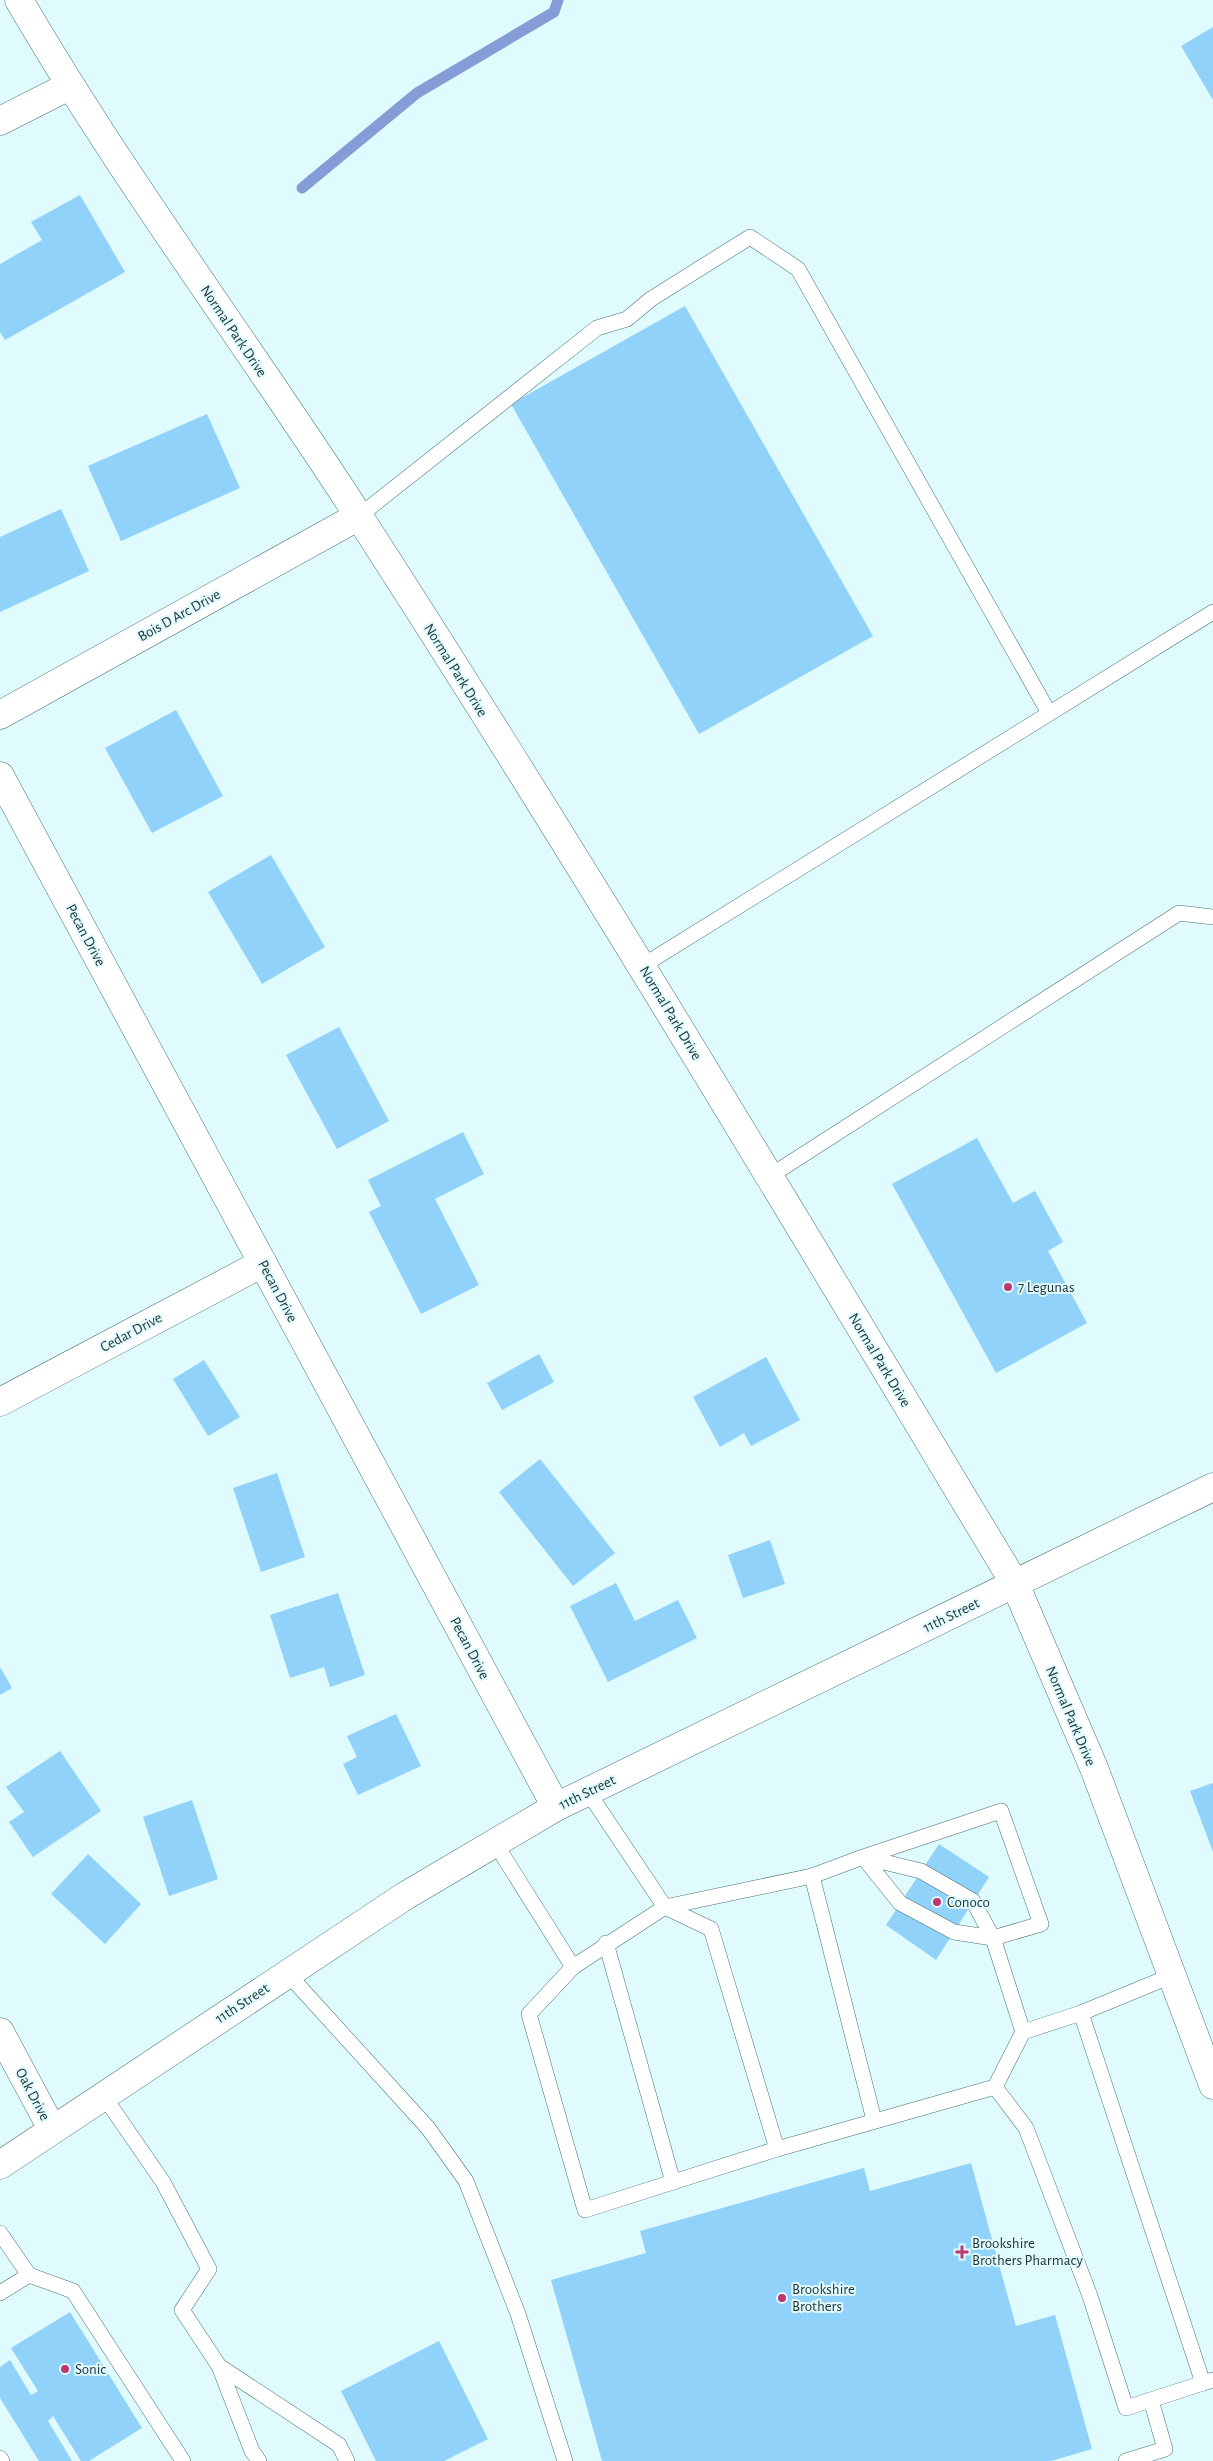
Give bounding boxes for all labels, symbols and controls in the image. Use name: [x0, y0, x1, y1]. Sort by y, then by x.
street label: Normal Park Drive: [198, 283, 270, 380]
street label: Bois D Arc Drive: [135, 587, 223, 644]
street label: Normal Park Drive: [421, 621, 490, 720]
street label: Pecan Drive: [63, 902, 108, 969]
street label: Normal Park Drive: [637, 964, 705, 1063]
street label: Pecan Drive: [255, 1258, 300, 1325]
place label: 7 Legunas: [1018, 1280, 1075, 1295]
marker: 7 Legunas: [1002, 1281, 1014, 1293]
street label: Cedar Drive: [98, 1310, 165, 1355]
street label: Normal Park Drive: [846, 1311, 914, 1410]
street label: 11th Street: [921, 1595, 982, 1635]
street label: Pecan Drive: [447, 1615, 492, 1682]
street label: Normal Park Drive: [1043, 1664, 1098, 1768]
street label: 11th Street: [557, 1772, 618, 1812]
place label: Conoco: [947, 1895, 990, 1910]
marker: Conoco: [931, 1896, 943, 1908]
street label: 11th Street: [213, 1980, 272, 2026]
street label: Oak Drive: [13, 2066, 53, 2123]
place label: Brookshire Brothers Pharmacy: [972, 2236, 1083, 2268]
marker: Brookshire Brothers Pharmacy: [956, 2246, 968, 2258]
place label: Brookshire Brothers: [792, 2282, 855, 2314]
marker: Brookshire Brothers: [776, 2292, 788, 2304]
place label: Sonic: [75, 2362, 106, 2377]
marker: Sonic: [59, 2363, 71, 2375]

